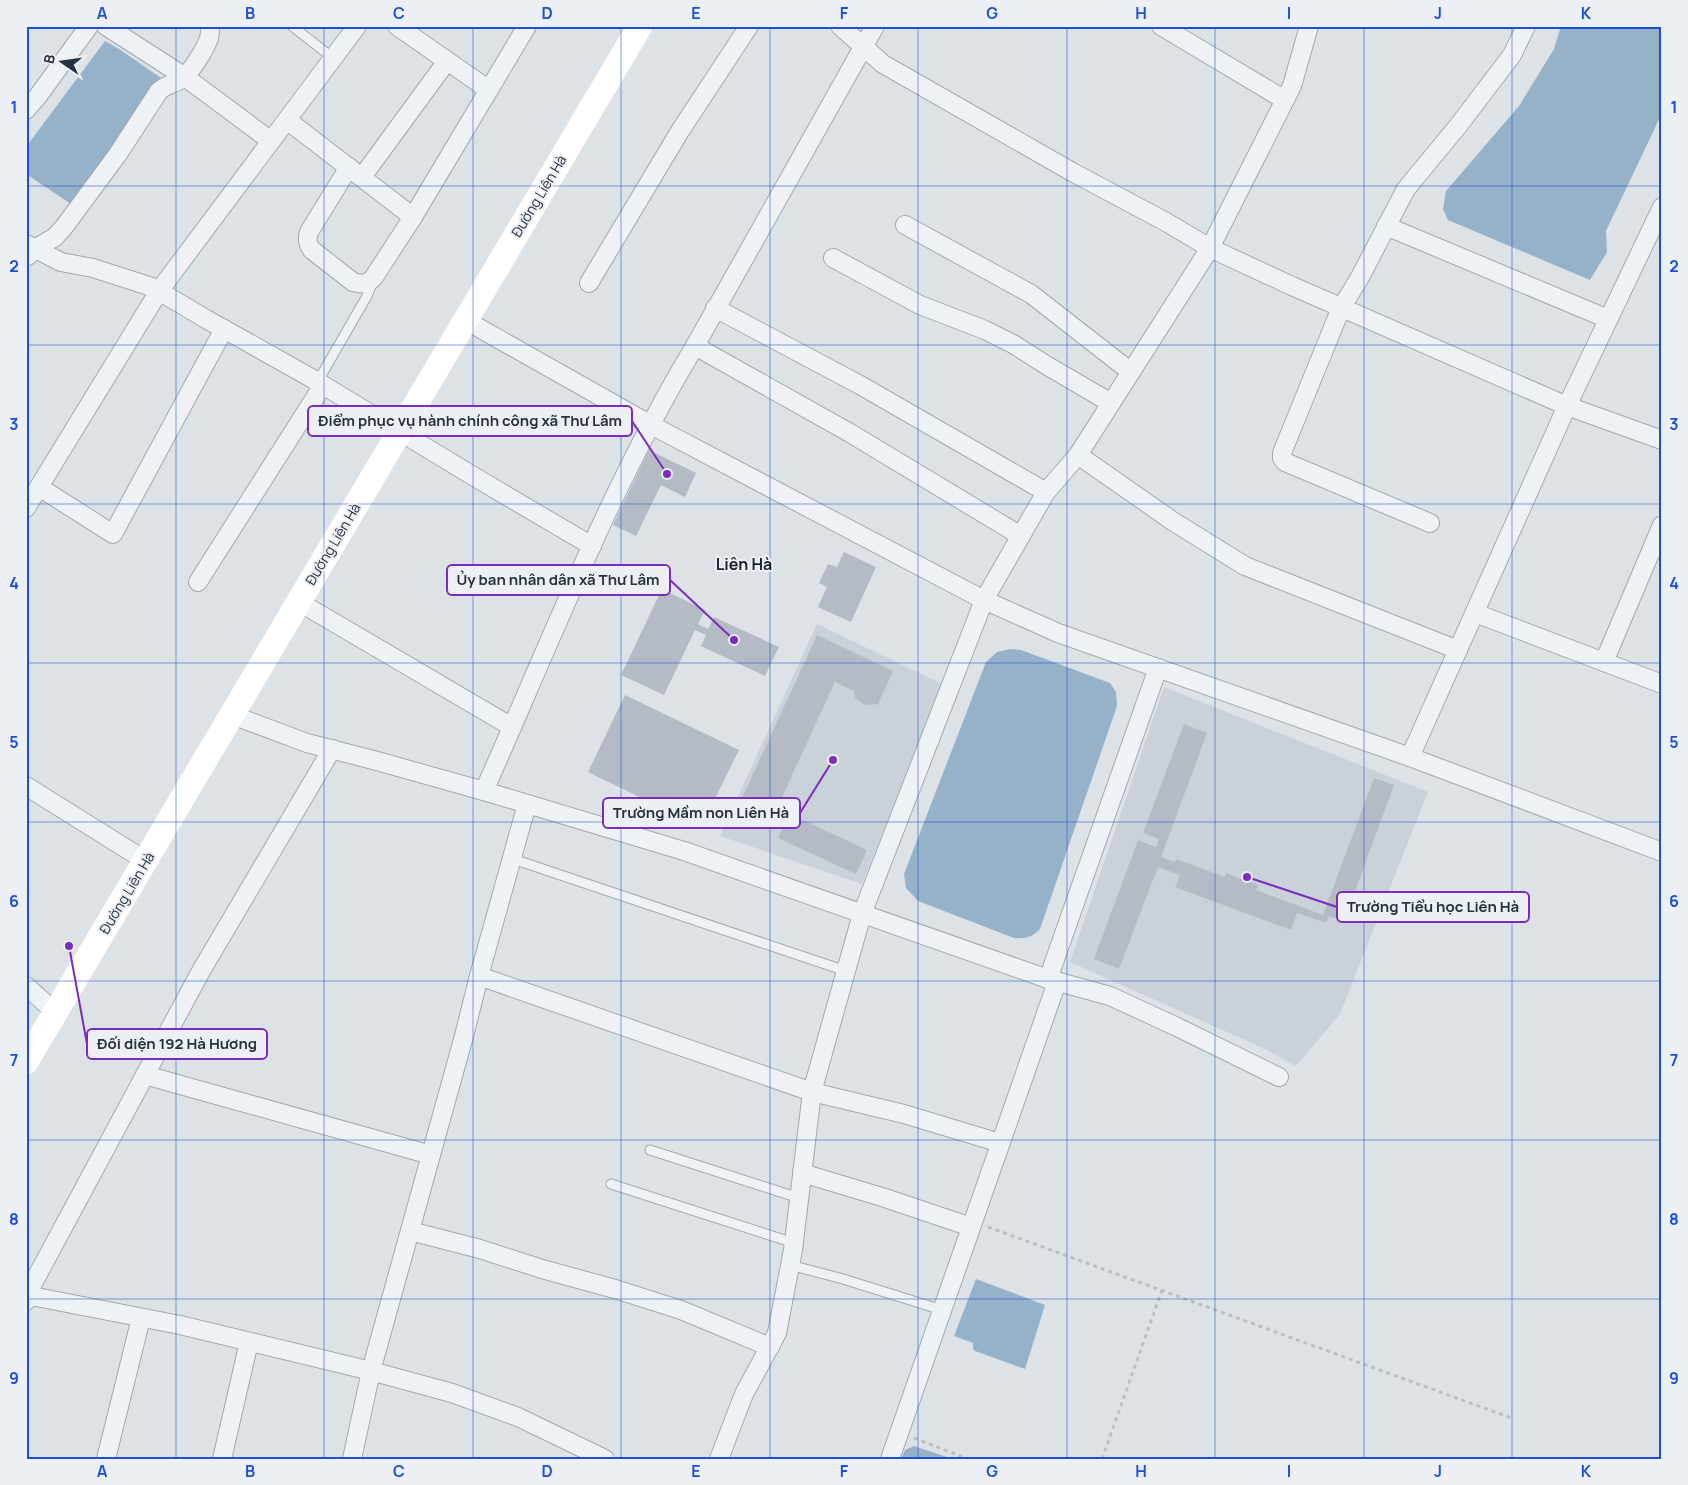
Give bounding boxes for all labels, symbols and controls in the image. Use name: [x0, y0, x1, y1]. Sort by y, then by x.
text: A: [97, 2, 108, 24]
text: B: [245, 2, 255, 24]
text: C: [393, 2, 405, 24]
text: D: [541, 2, 553, 24]
text: E: [691, 2, 701, 24]
text: F: [840, 2, 849, 24]
text: G: [986, 2, 998, 24]
text: H: [1135, 2, 1147, 24]
text: I: [1287, 2, 1291, 24]
text: J: [1434, 2, 1442, 24]
text: K: [1581, 2, 1592, 24]
north arrow: [38, 38, 88, 88]
text: B: [39, 52, 59, 65]
text: 1: [10, 96, 18, 118]
text: 1: [1670, 96, 1678, 118]
street label: Đường Liên Hà: [507, 151, 571, 240]
text: 2: [9, 255, 19, 277]
text: 2: [1669, 255, 1679, 277]
callout: Điểm phục vụ hành chính công xã Thư Lâm: [308, 406, 632, 436]
text: Điểm phục vụ hành chính công xã Thư Lâm: [318, 410, 622, 431]
text: 3: [9, 413, 19, 435]
text: 3: [1669, 413, 1679, 435]
street label: Đường Liên Hà: [301, 499, 365, 588]
district label: Liên Hà: [716, 553, 772, 575]
callout: Ủy ban nhân dân xã Thư Lâm: [447, 565, 670, 595]
text: Ủy ban nhân dân xã Thư Lâm: [456, 569, 660, 590]
text: 4: [9, 572, 19, 594]
text: 4: [1669, 572, 1679, 594]
text: 5: [9, 731, 19, 753]
text: 5: [1669, 731, 1679, 753]
callout: Trường Mầm non Liên Hà: [603, 798, 800, 828]
text: Trường Mầm non Liên Hà: [613, 802, 789, 823]
street label: Đường Liên Hà: [95, 848, 159, 937]
text: 6: [9, 890, 19, 912]
text: 6: [1669, 890, 1679, 912]
callout: Trường Tiểu học Liên Hà: [1337, 892, 1529, 922]
text: Trường Tiểu học Liên Hà: [1347, 896, 1519, 917]
callout: Đối diện 192 Hà Hương: [87, 1029, 267, 1059]
text: Đối diện 192 Hà Hương: [97, 1033, 257, 1054]
text: 7: [10, 1049, 18, 1071]
text: 7: [1670, 1049, 1678, 1071]
text: 8: [9, 1208, 19, 1230]
text: 8: [1669, 1208, 1679, 1230]
text: 9: [9, 1367, 19, 1389]
text: 9: [1669, 1367, 1679, 1389]
text: A: [97, 1460, 108, 1482]
text: B: [245, 1460, 255, 1482]
text: C: [393, 1460, 405, 1482]
text: D: [541, 1460, 553, 1482]
text: E: [691, 1460, 701, 1482]
text: F: [840, 1460, 849, 1482]
text: G: [986, 1460, 998, 1482]
text: H: [1135, 1460, 1147, 1482]
text: I: [1287, 1460, 1291, 1482]
text: J: [1434, 1460, 1442, 1482]
text: K: [1581, 1460, 1592, 1482]

